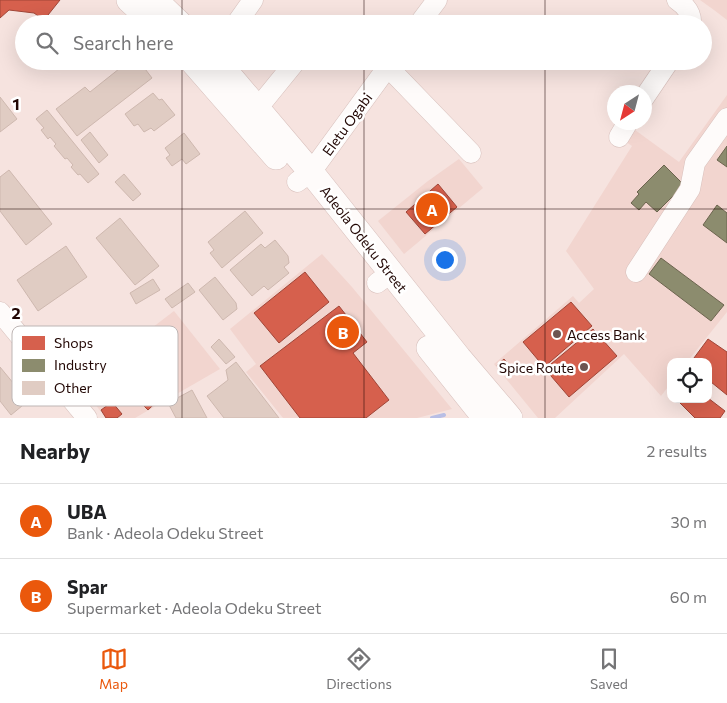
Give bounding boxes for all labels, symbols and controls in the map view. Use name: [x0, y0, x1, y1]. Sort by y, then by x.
search box: [15, 15, 712, 70]
icon: search: [33, 29, 61, 57]
text: Search here: [73, 31, 173, 54]
north arrow: [607, 85, 652, 130]
street label: Eletu Ogabi: [319, 89, 375, 159]
text: 1: [12, 94, 20, 113]
street label: Adeola Odeku Street: [317, 182, 411, 296]
pin: A: [416, 190, 448, 228]
your location: [432, 247, 458, 273]
text: 2: [11, 303, 21, 322]
pin: B: [327, 313, 359, 351]
legend: [12, 326, 178, 406]
place label: Access Bank: [567, 326, 645, 343]
marker: Access Bank: [551, 328, 563, 340]
text: Shops: [54, 334, 93, 351]
text: Industry: [54, 356, 107, 373]
map controls: [667, 358, 712, 403]
button: locate: [667, 358, 712, 403]
place label: Spice Route: [499, 359, 574, 376]
marker: Spice Route: [578, 361, 590, 373]
text: Other: [54, 379, 93, 396]
text: Nearby: [20, 438, 90, 463]
text: 2 results: [646, 441, 707, 460]
text: UBA: [67, 500, 107, 523]
text: A: [30, 512, 42, 531]
text: 30 m: [670, 512, 707, 531]
text: Bank · Adeola Odeku Street: [67, 523, 264, 542]
text: Spar: [67, 575, 108, 598]
text: B: [31, 587, 41, 606]
text: 60 m: [670, 587, 707, 606]
text: Supermarket · Adeola Odeku Street: [67, 598, 322, 617]
tab: Map: [99, 645, 128, 692]
tab: Directions: [326, 645, 392, 692]
tab: Saved: [590, 645, 628, 692]

